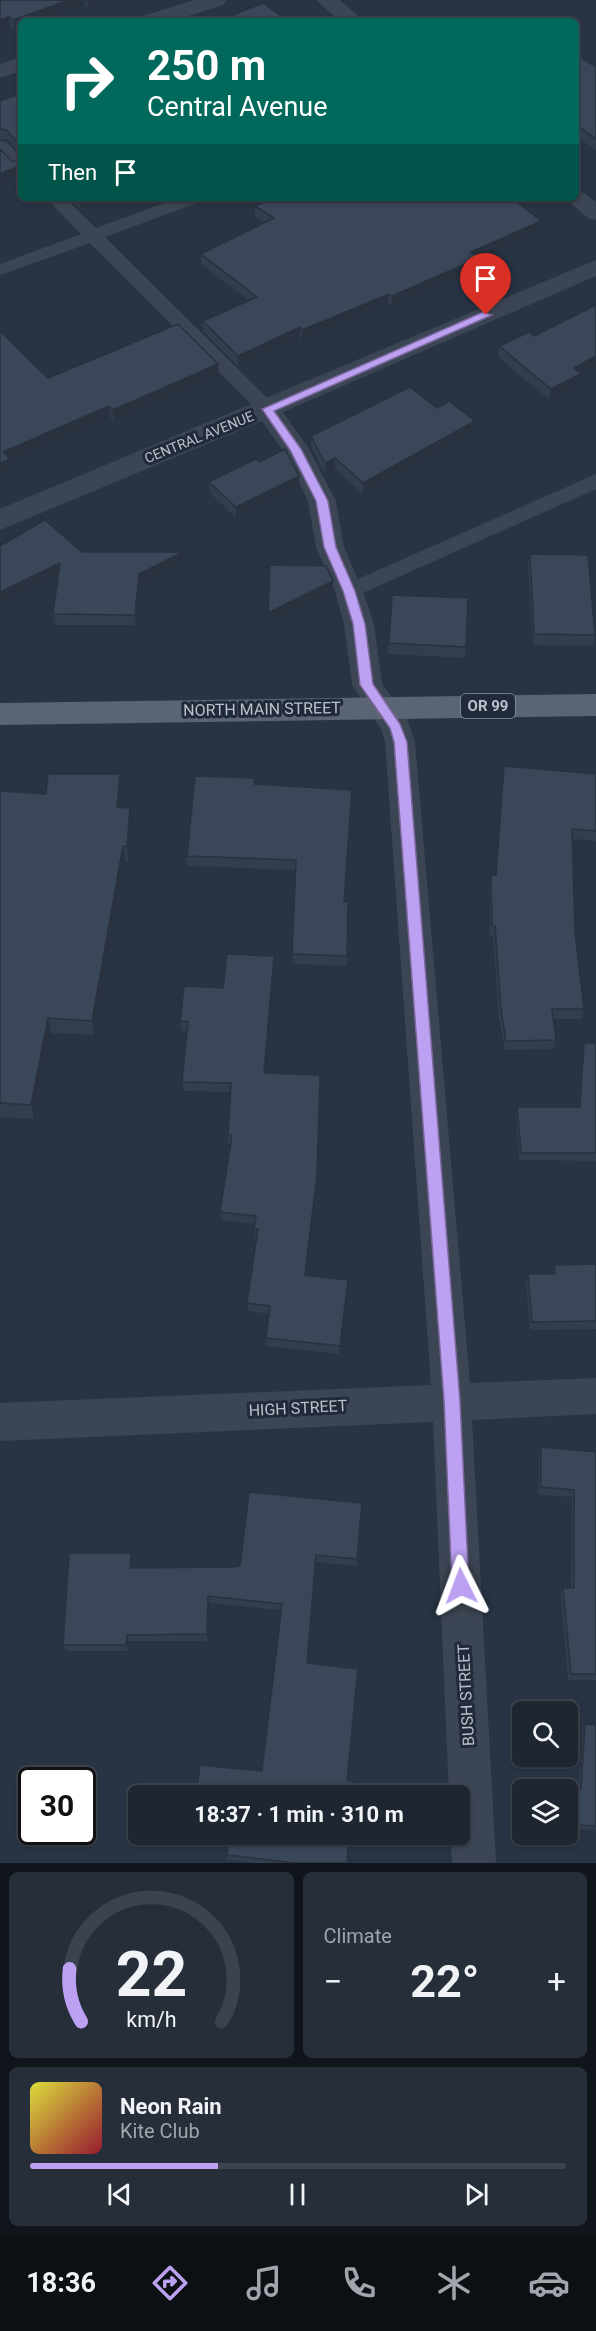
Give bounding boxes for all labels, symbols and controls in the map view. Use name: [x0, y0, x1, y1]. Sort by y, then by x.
text: 250 m: [147, 41, 266, 90]
icon: right: [48, 42, 126, 120]
text: Central Avenue: [147, 91, 328, 123]
icon: arrive: [109, 156, 142, 189]
text: Then: [48, 160, 97, 185]
pin: [460, 253, 511, 315]
icon: arrive: [469, 262, 502, 295]
street label: CENTRAL AVENUE: [142, 408, 256, 466]
road number: OR 99: [461, 694, 515, 718]
street label: NORTH MAIN STREET: [183, 698, 341, 720]
street label: HIGH STREET: [248, 1396, 348, 1420]
position arrow: [429, 1554, 493, 1618]
street label: BUSH STREET: [454, 1643, 478, 1746]
map controls: [512, 1701, 578, 1845]
button: search: [512, 1701, 578, 1767]
speed limit sign: 30: [18, 1767, 96, 1845]
button: layers: [512, 1779, 578, 1845]
text: 18:37 · 1 min · 310 m: [194, 1802, 404, 1827]
text: Climate: [324, 1924, 392, 1948]
text: 22: [115, 1938, 187, 2011]
text: 22°: [410, 1955, 479, 2008]
text: −: [324, 1962, 342, 2001]
text: +: [547, 1962, 566, 2001]
text: km/h: [126, 2007, 176, 2032]
text: Neon Rain: [120, 2094, 222, 2119]
text: Kite Club: [120, 2119, 200, 2143]
icon: previous: [103, 2178, 136, 2211]
icon: pause: [281, 2178, 314, 2211]
icon: next: [460, 2178, 493, 2211]
icon: directions: [149, 2262, 191, 2304]
icon: music: [243, 2262, 285, 2304]
icon: phone: [338, 2262, 380, 2304]
icon: climate: [433, 2262, 475, 2304]
icon: car: [528, 2262, 570, 2304]
text: 18:36: [26, 2267, 96, 2299]

